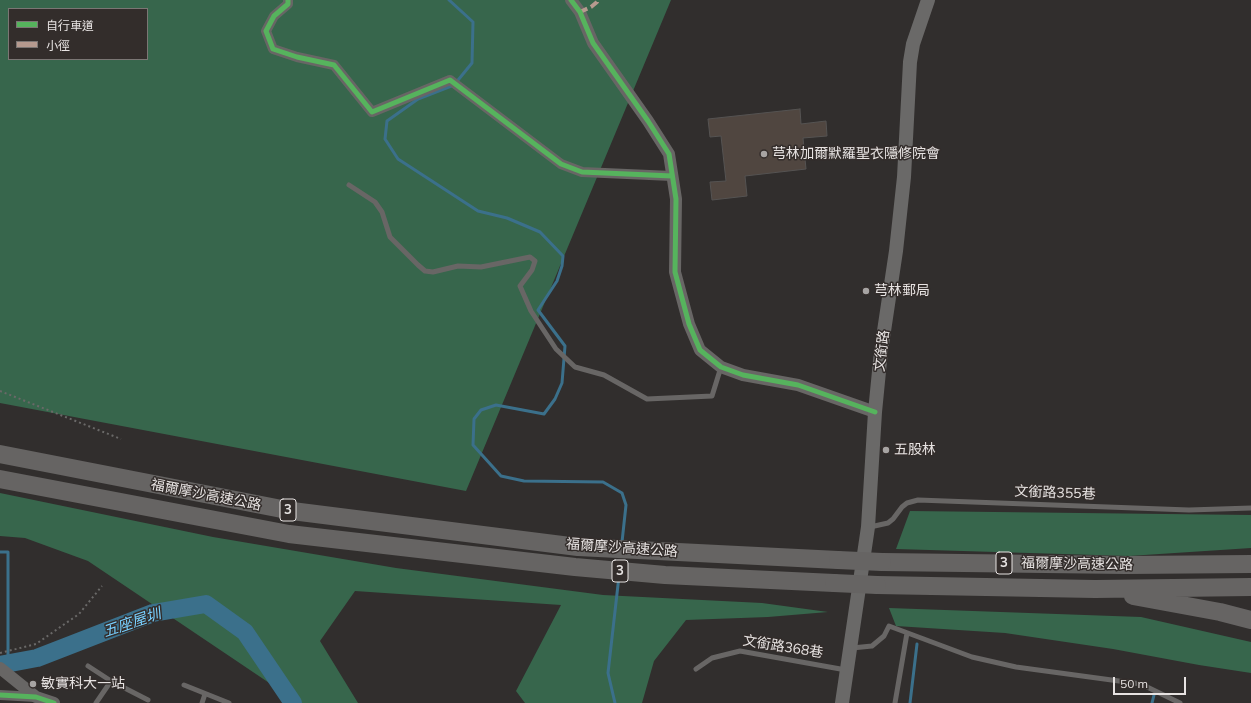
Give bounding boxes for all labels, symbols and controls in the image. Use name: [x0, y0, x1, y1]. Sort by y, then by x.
legend: [8, 8, 148, 60]
text: 自行車道: [46, 18, 94, 33]
text: 小徑: [46, 38, 70, 53]
place label: 芎林加爾默羅聖衣隱修院會: [772, 146, 940, 162]
marker: 芎林加爾默羅聖衣隱修院會: [759, 149, 769, 159]
place label: 芎林郵局: [874, 283, 930, 299]
marker: 芎林郵局: [861, 286, 871, 296]
street label: 文銜路: [871, 329, 893, 373]
place label: 五股林: [894, 442, 936, 458]
marker: 五股林: [881, 445, 891, 455]
street label: 福爾摩沙高速公路: [149, 476, 263, 514]
street label: 文銜路355巷: [1014, 483, 1096, 503]
road number: 3: [280, 499, 296, 521]
street label: 福爾摩沙高速公路: [566, 536, 678, 560]
road number: 3: [996, 552, 1012, 574]
street label: 福爾摩沙高速公路: [1021, 555, 1133, 573]
road number: 3: [612, 560, 628, 582]
water label: 五座屋圳: [101, 605, 163, 641]
street label: 文銜路368巷: [742, 632, 824, 662]
scale bar: [1115, 669, 1188, 695]
place label: 敏實科大一站: [41, 676, 125, 692]
text: 50 m: [1120, 676, 1148, 691]
marker: 敏實科大一站: [28, 679, 38, 689]

